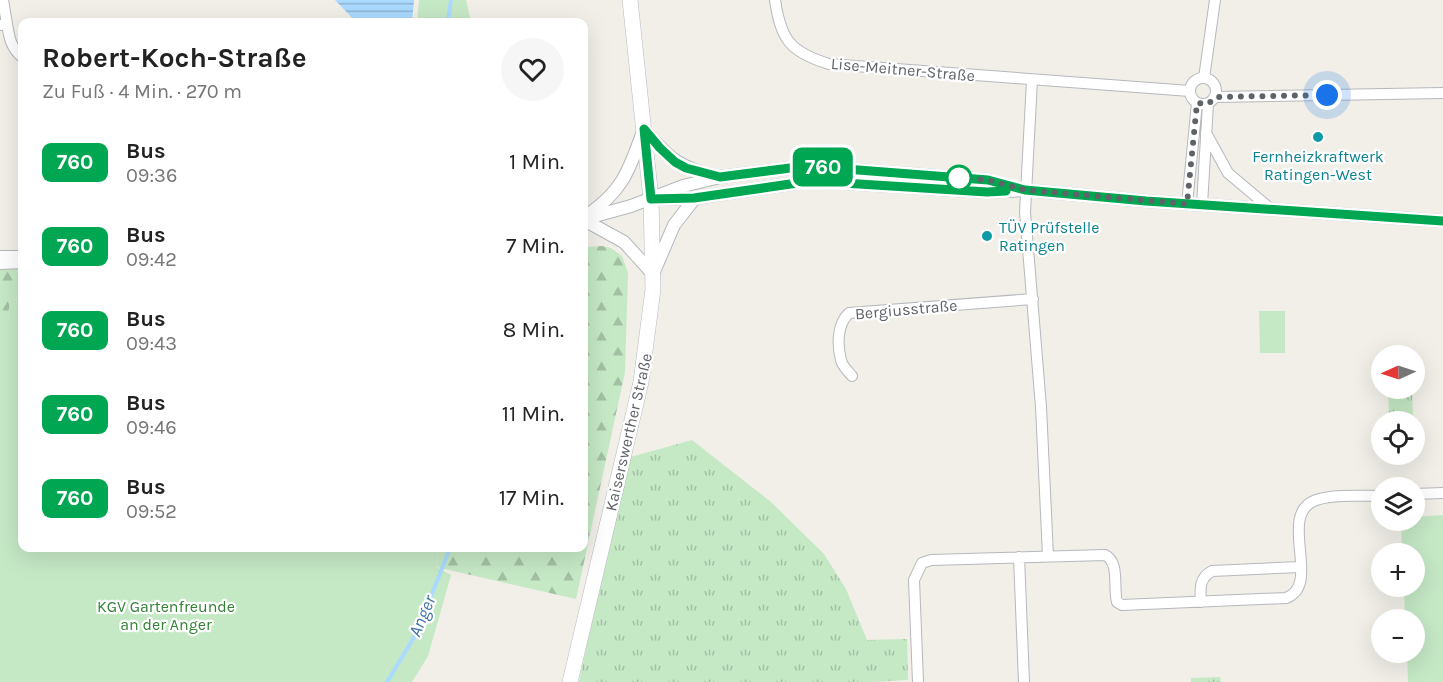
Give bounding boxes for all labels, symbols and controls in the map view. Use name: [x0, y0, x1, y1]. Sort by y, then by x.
button: heart: [501, 38, 564, 101]
text: Robert-Koch-Straße: [42, 41, 307, 74]
street label: Lise-Meitner-Straße: [830, 54, 976, 85]
text: Zu Fuß · 4 Min. · 270 m: [42, 80, 242, 103]
your location: [1312, 80, 1342, 110]
marker: Fernheizkraftwerk Ratingen-West: [1311, 130, 1325, 144]
text: Bus: [126, 138, 166, 164]
place label: Fernheizkraftwerk Ratingen-West: [1252, 147, 1384, 184]
line badge: 760: [788, 148, 858, 186]
text: 1 Min.: [509, 149, 564, 175]
text: 760: [57, 150, 93, 174]
text: 760: [805, 155, 841, 179]
text: 09:36: [126, 164, 177, 187]
unlabelled marker: [946, 165, 972, 191]
place label: TÜV Prüfstelle Ratingen: [999, 218, 1100, 255]
text: Bus: [126, 222, 166, 248]
marker: TÜV Prüfstelle Ratingen: [980, 229, 994, 243]
text: 7 Min.: [506, 233, 564, 259]
text: 760: [57, 234, 93, 258]
text: 09:42: [126, 248, 177, 271]
street label: Bergiusstraße: [854, 296, 958, 323]
text: Bus: [126, 306, 166, 332]
text: 8 Min.: [503, 317, 564, 343]
text: 760: [57, 318, 93, 342]
text: 09:43: [126, 332, 177, 355]
north arrow: [1371, 345, 1425, 399]
map controls: [1371, 345, 1425, 663]
street label: Kaiserswerther Straße: [601, 351, 656, 513]
text: Bus: [126, 390, 166, 416]
text: 11 Min.: [502, 401, 564, 427]
text: 760: [57, 402, 93, 426]
button: locate: [1371, 411, 1425, 465]
text: 09:46: [126, 416, 177, 439]
text: Bus: [126, 474, 166, 500]
button: layers: [1371, 477, 1425, 531]
text: 17 Min.: [499, 485, 564, 511]
text: 760: [57, 486, 93, 510]
text: 09:52: [126, 500, 177, 523]
button: +: [1371, 543, 1425, 597]
water label: Anger: [404, 591, 441, 640]
park label: KGV Gartenfreunde an der Anger: [97, 597, 235, 634]
button: −: [1371, 609, 1425, 663]

